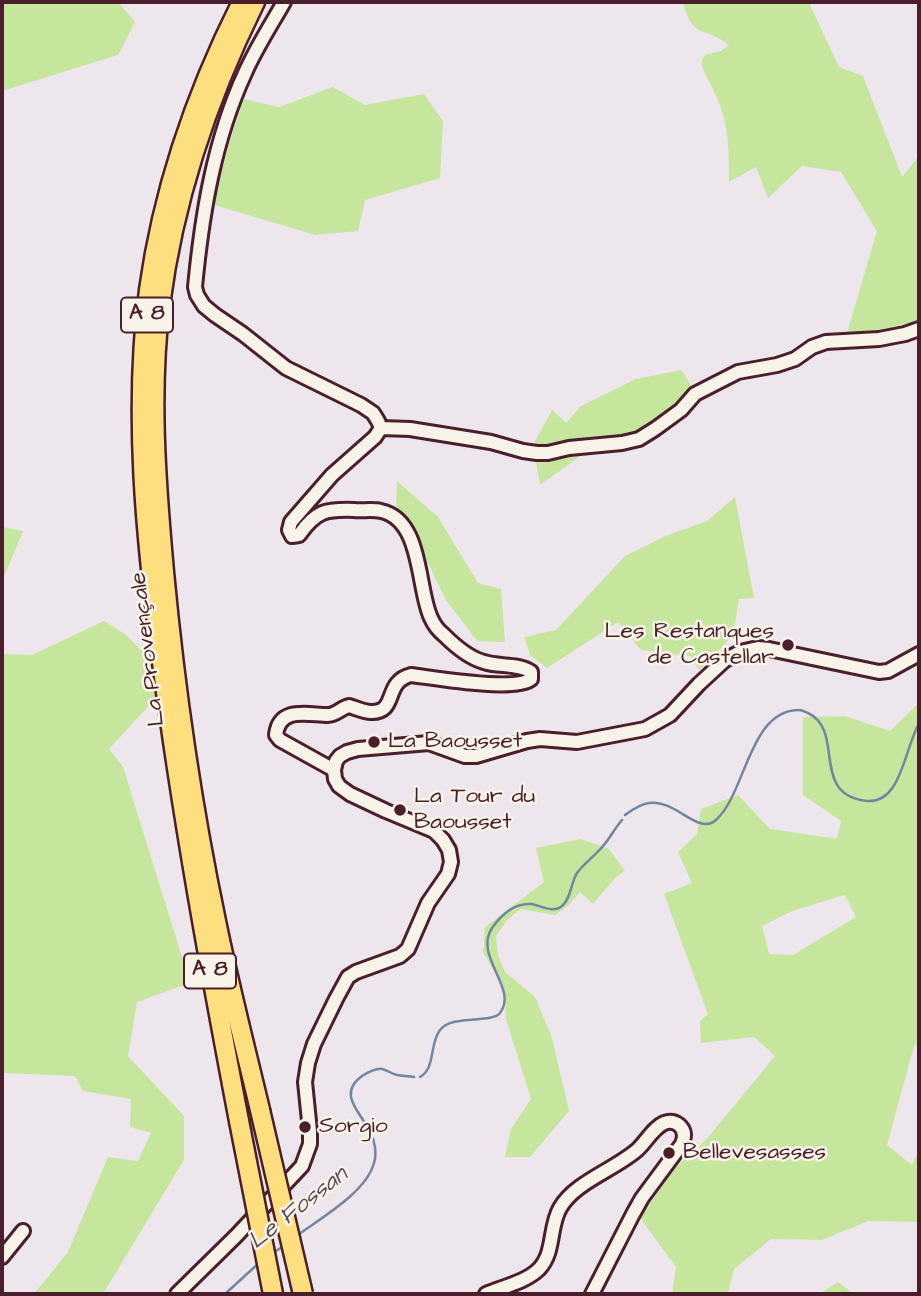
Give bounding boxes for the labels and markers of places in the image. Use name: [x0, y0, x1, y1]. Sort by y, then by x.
place label: Les Restanques de Castellar: [605, 618, 774, 672]
marker: Les Restanques de Castellar: [780, 637, 796, 653]
place label: La Baousset: [388, 728, 522, 756]
marker: La Baousset: [366, 734, 382, 750]
place label: La Tour du Baousset: [414, 783, 535, 837]
marker: La Tour du Baousset: [392, 802, 408, 818]
place label: Sorgio: [319, 1113, 388, 1141]
marker: Sorgio: [297, 1119, 313, 1135]
place label: Bellevesasses: [683, 1139, 826, 1167]
marker: Bellevesasses: [661, 1145, 677, 1161]

